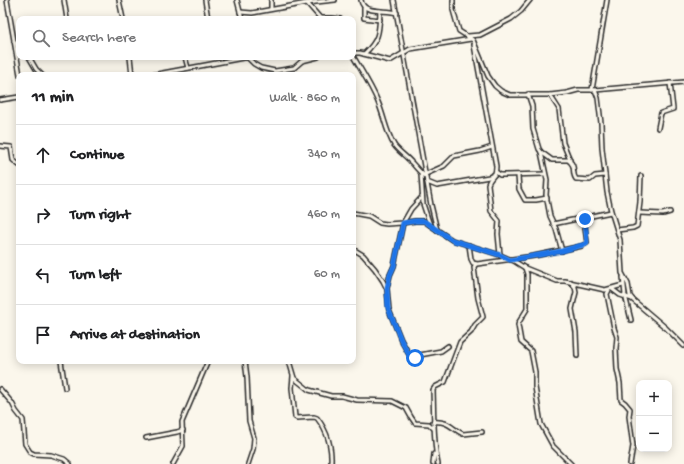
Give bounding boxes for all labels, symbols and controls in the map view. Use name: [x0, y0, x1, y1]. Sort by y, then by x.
search box: [16, 16, 356, 60]
icon: search: [30, 27, 52, 49]
text: Search here: [62, 29, 136, 47]
text: 11 min: [32, 88, 74, 108]
text: Walk · 860 m: [269, 91, 340, 106]
icon: ahead: [32, 144, 54, 166]
text: Continue: [70, 146, 124, 164]
text: 340 m: [307, 147, 340, 162]
icon: right: [32, 204, 54, 226]
text: Turn right: [70, 206, 130, 224]
text: 460 m: [308, 207, 340, 222]
route end: [576, 210, 594, 228]
icon: left: [32, 264, 54, 286]
text: Turn left: [70, 266, 121, 284]
text: 60 m: [314, 267, 340, 282]
icon: arrive: [32, 324, 54, 346]
text: Arrive at destination: [70, 326, 200, 344]
route start: [406, 349, 424, 367]
map controls: [636, 380, 672, 452]
button: +: [636, 380, 672, 416]
button: −: [636, 416, 672, 452]

